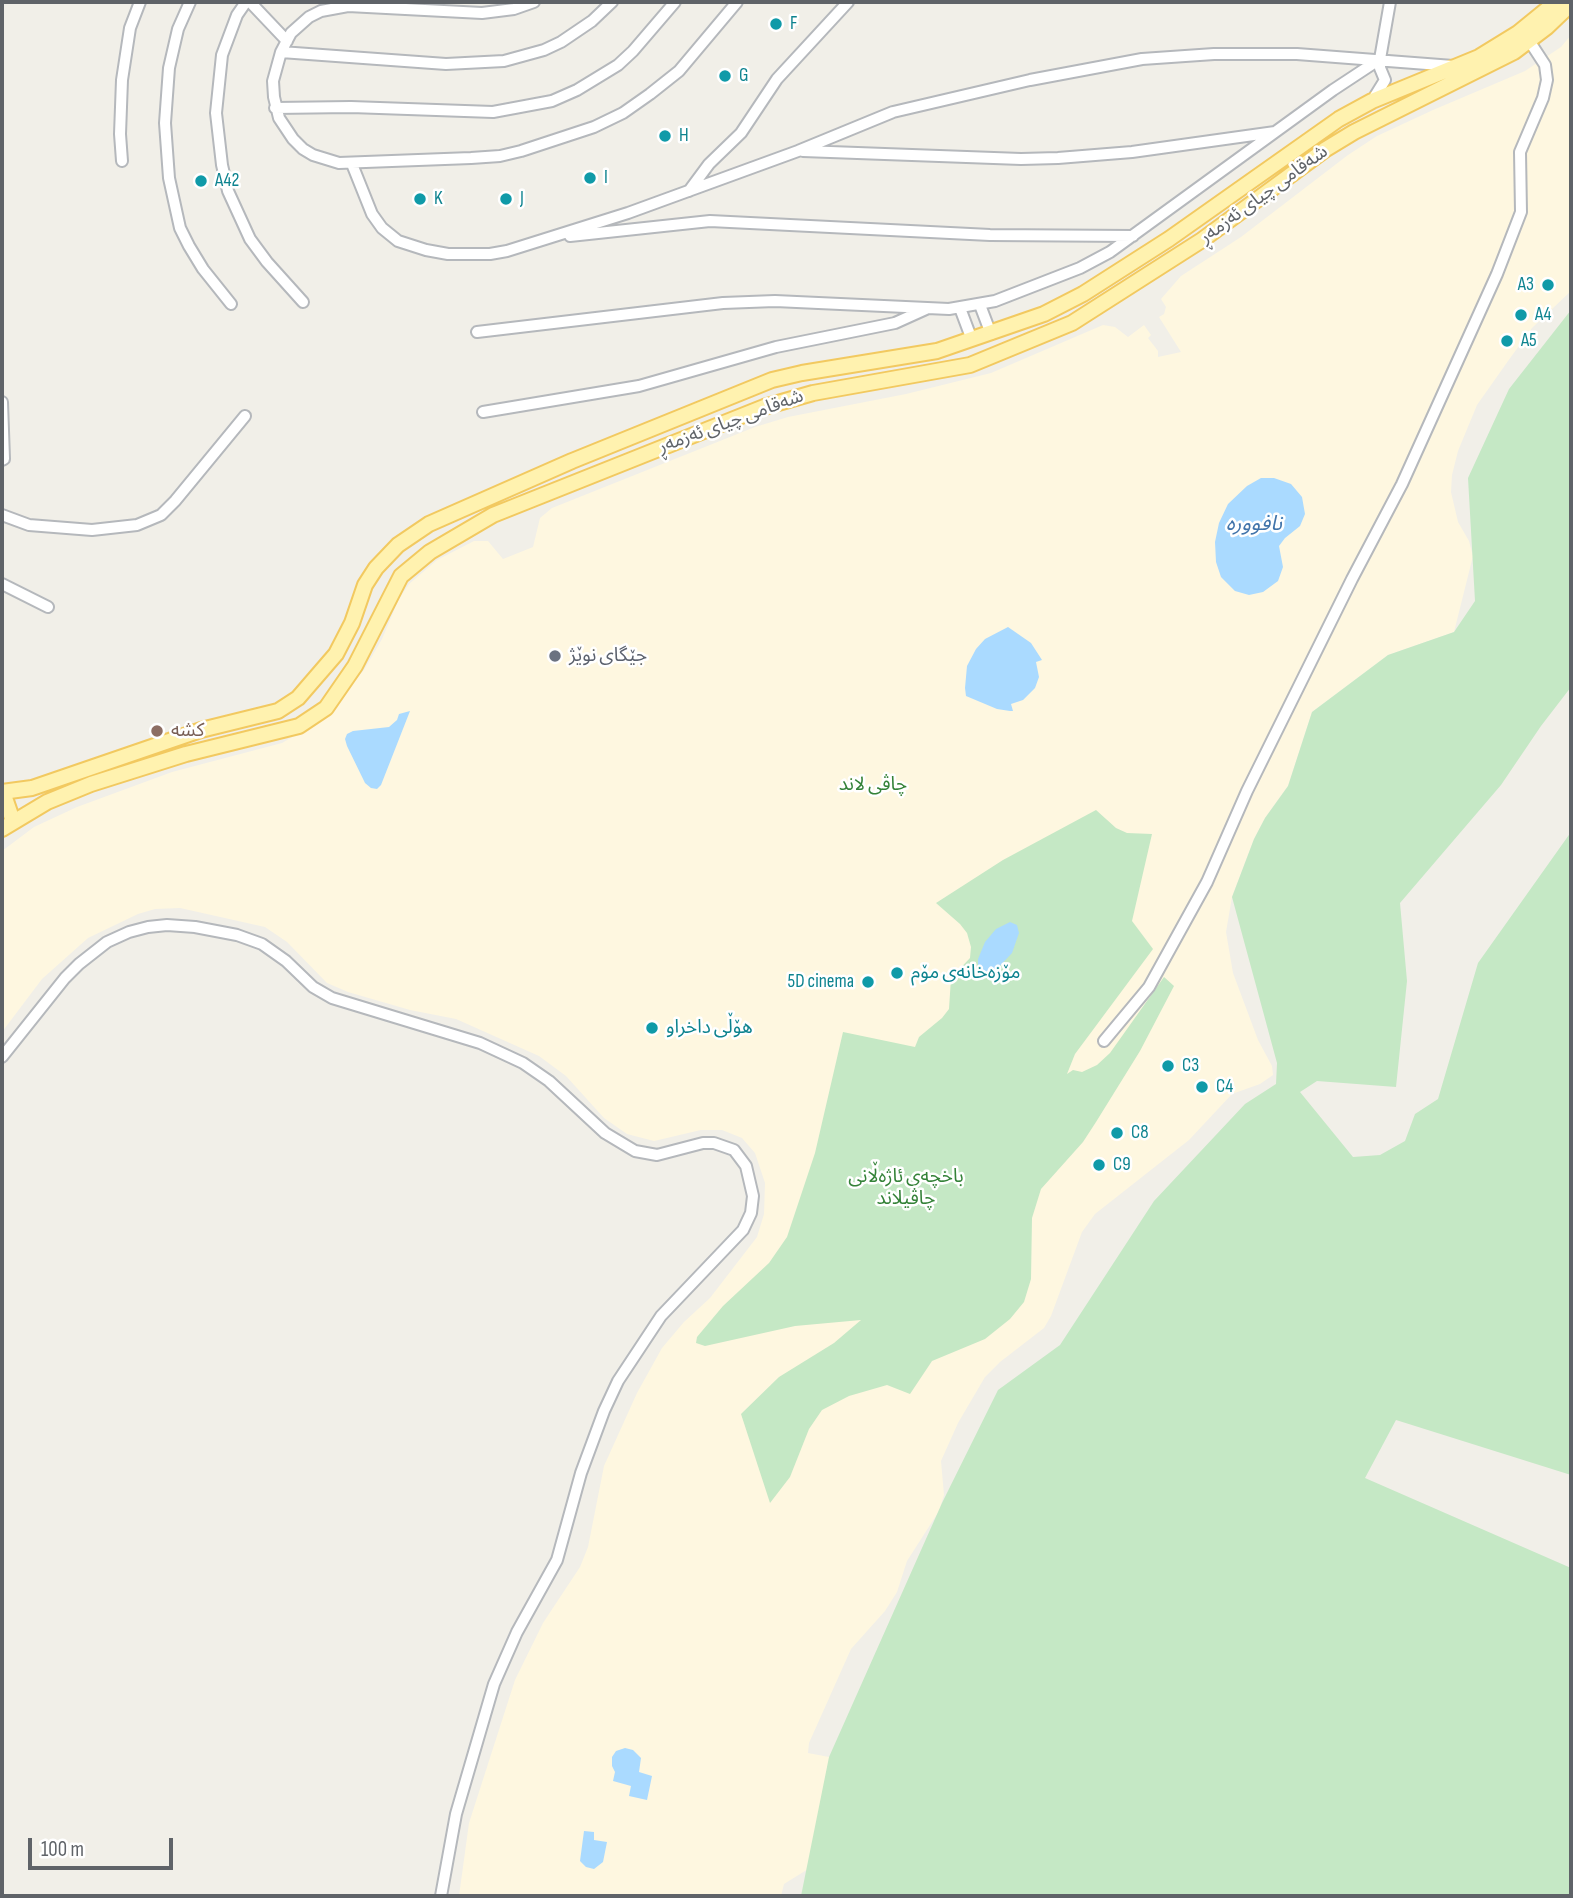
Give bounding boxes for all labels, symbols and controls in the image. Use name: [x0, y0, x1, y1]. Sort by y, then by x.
place label: F: [790, 13, 797, 35]
marker: F: [768, 16, 784, 32]
place label: G: [739, 65, 749, 87]
marker: G: [717, 68, 733, 84]
place label: H: [679, 125, 689, 147]
marker: H: [657, 128, 673, 144]
street label: شەقامی چیای ئەزمەڕ: [1195, 141, 1333, 249]
place label: I: [604, 167, 608, 189]
place label: A42: [215, 170, 239, 192]
marker: I: [582, 170, 598, 186]
marker: A42: [193, 173, 209, 189]
place label: K: [434, 188, 443, 210]
place label: J: [520, 188, 524, 210]
marker: K: [412, 191, 428, 207]
marker: J: [498, 191, 514, 207]
place label: A3: [1518, 274, 1534, 296]
marker: A3: [1540, 277, 1556, 293]
place label: A4: [1535, 304, 1551, 326]
marker: A4: [1513, 307, 1529, 323]
place label: A5: [1521, 330, 1537, 352]
marker: A5: [1499, 333, 1515, 349]
street label: شەقامی چیای ئەزمەڕ: [655, 385, 807, 459]
water label: نافوورە: [1226, 512, 1282, 538]
place label: جێگای نوێژ: [569, 645, 647, 667]
marker: جێگای نوێژ: [547, 648, 563, 664]
place label: كشه: [171, 720, 204, 742]
marker: كشه: [149, 723, 165, 739]
park label: چاڤی لاند: [839, 774, 907, 796]
place label: مۆزەخانەی مۆم: [911, 962, 1021, 984]
marker: مۆزەخانەی مۆم: [889, 965, 905, 981]
place label: 5D cinema: [788, 971, 854, 993]
marker: 5D cinema: [860, 974, 876, 990]
place label: هۆڵی داخراو: [666, 1017, 753, 1039]
marker: هۆڵی داخراو: [644, 1020, 660, 1036]
place label: C3: [1182, 1055, 1199, 1077]
marker: C3: [1160, 1058, 1176, 1074]
place label: C4: [1216, 1076, 1233, 1098]
marker: C4: [1194, 1079, 1210, 1095]
place label: C8: [1131, 1122, 1149, 1144]
marker: C8: [1109, 1125, 1125, 1141]
place label: C9: [1113, 1154, 1131, 1176]
marker: C9: [1091, 1157, 1107, 1173]
park label: باخچەی ئاژەڵانی چاڤیلاند: [848, 1166, 964, 1210]
scale bar: [32, 1825, 177, 1869]
text: 100 m: [41, 1837, 84, 1862]

